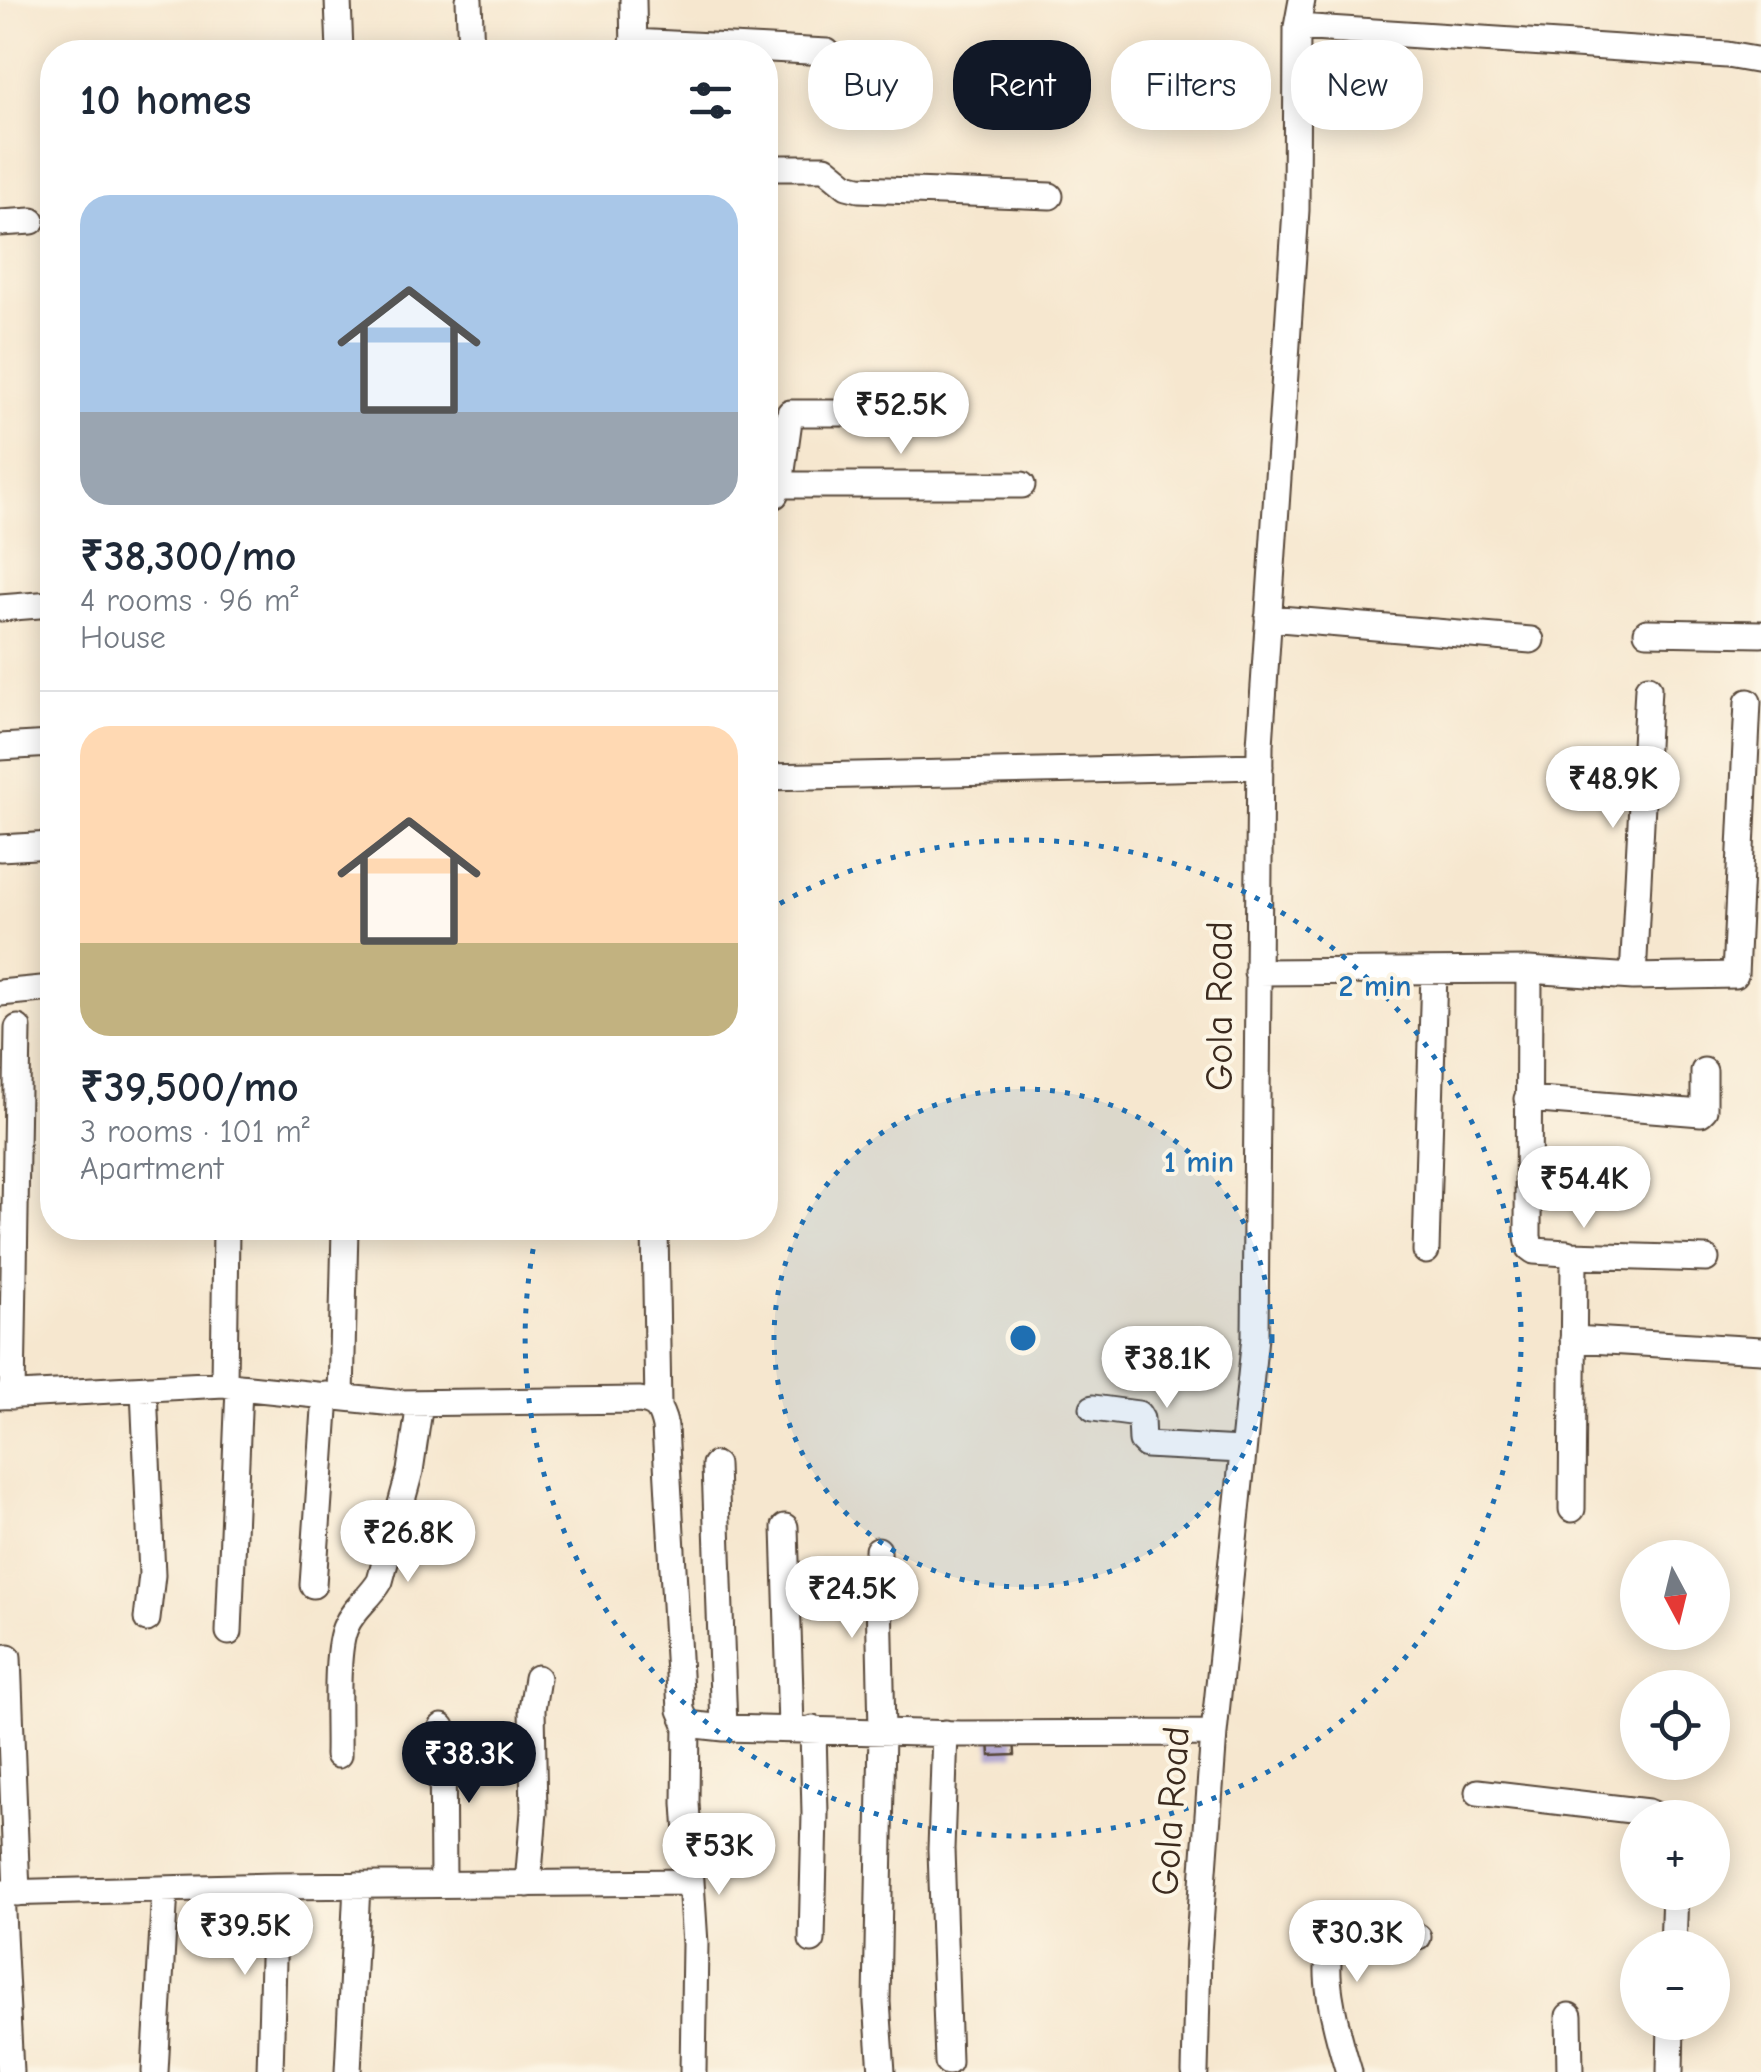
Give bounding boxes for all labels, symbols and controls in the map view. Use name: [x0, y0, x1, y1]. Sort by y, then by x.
chip: Buy: [808, 40, 933, 130]
chip: Rent: [953, 40, 1091, 130]
chip: Filters: [1111, 40, 1271, 130]
chip: New: [1291, 40, 1423, 130]
icon: filters: [683, 73, 738, 128]
text: 10 homes: [80, 76, 251, 125]
icon: home: [319, 260, 499, 440]
pin: ₹52.5K: [820, 372, 982, 457]
text: ₹52.5K: [855, 386, 947, 423]
text: ₹38,300/mo: [80, 532, 297, 581]
text: 4 rooms · 96 m²: [80, 582, 298, 619]
text: House: [80, 619, 166, 656]
pin: ₹48.9K: [1532, 746, 1694, 831]
text: ₹48.9K: [1568, 760, 1658, 797]
icon: home: [319, 791, 499, 971]
street label: Gola Road: [1198, 921, 1242, 1091]
text: 2 min: [1338, 969, 1412, 1004]
text: ₹39,500/mo: [80, 1063, 299, 1112]
text: 3 rooms · 101 m²: [80, 1113, 310, 1150]
text: 1 min: [1164, 1145, 1234, 1180]
pin: ₹54.4K: [1503, 1146, 1665, 1231]
text: Apartment: [80, 1150, 223, 1187]
text: ₹54.4K: [1539, 1160, 1629, 1197]
centre of rings: [1005, 1320, 1041, 1356]
pin: ₹38.1K: [1086, 1326, 1248, 1411]
text: ₹38.1K: [1124, 1340, 1210, 1377]
pin: ₹26.8K: [327, 1500, 489, 1585]
text: ₹26.8K: [362, 1514, 454, 1551]
north arrow: [1620, 1540, 1730, 1650]
map controls: [1620, 1540, 1730, 2040]
pin: ₹24.5K: [771, 1556, 933, 1641]
text: ₹24.5K: [807, 1570, 897, 1607]
button: locate: [1620, 1670, 1730, 1780]
pin: ₹38.3K: [388, 1721, 550, 1806]
street label: Gola Road: [1143, 1725, 1199, 1897]
text: ₹38.3K: [424, 1735, 514, 1772]
button: +: [1620, 1800, 1730, 1910]
pin: ₹53K: [660, 1813, 778, 1898]
text: ₹53K: [684, 1827, 754, 1864]
pin: ₹39.5K: [164, 1893, 326, 1978]
pin: ₹30.3K: [1276, 1900, 1438, 1985]
text: ₹39.5K: [199, 1907, 291, 1944]
text: ₹30.3K: [1311, 1914, 1403, 1951]
button: −: [1620, 1930, 1730, 2040]

